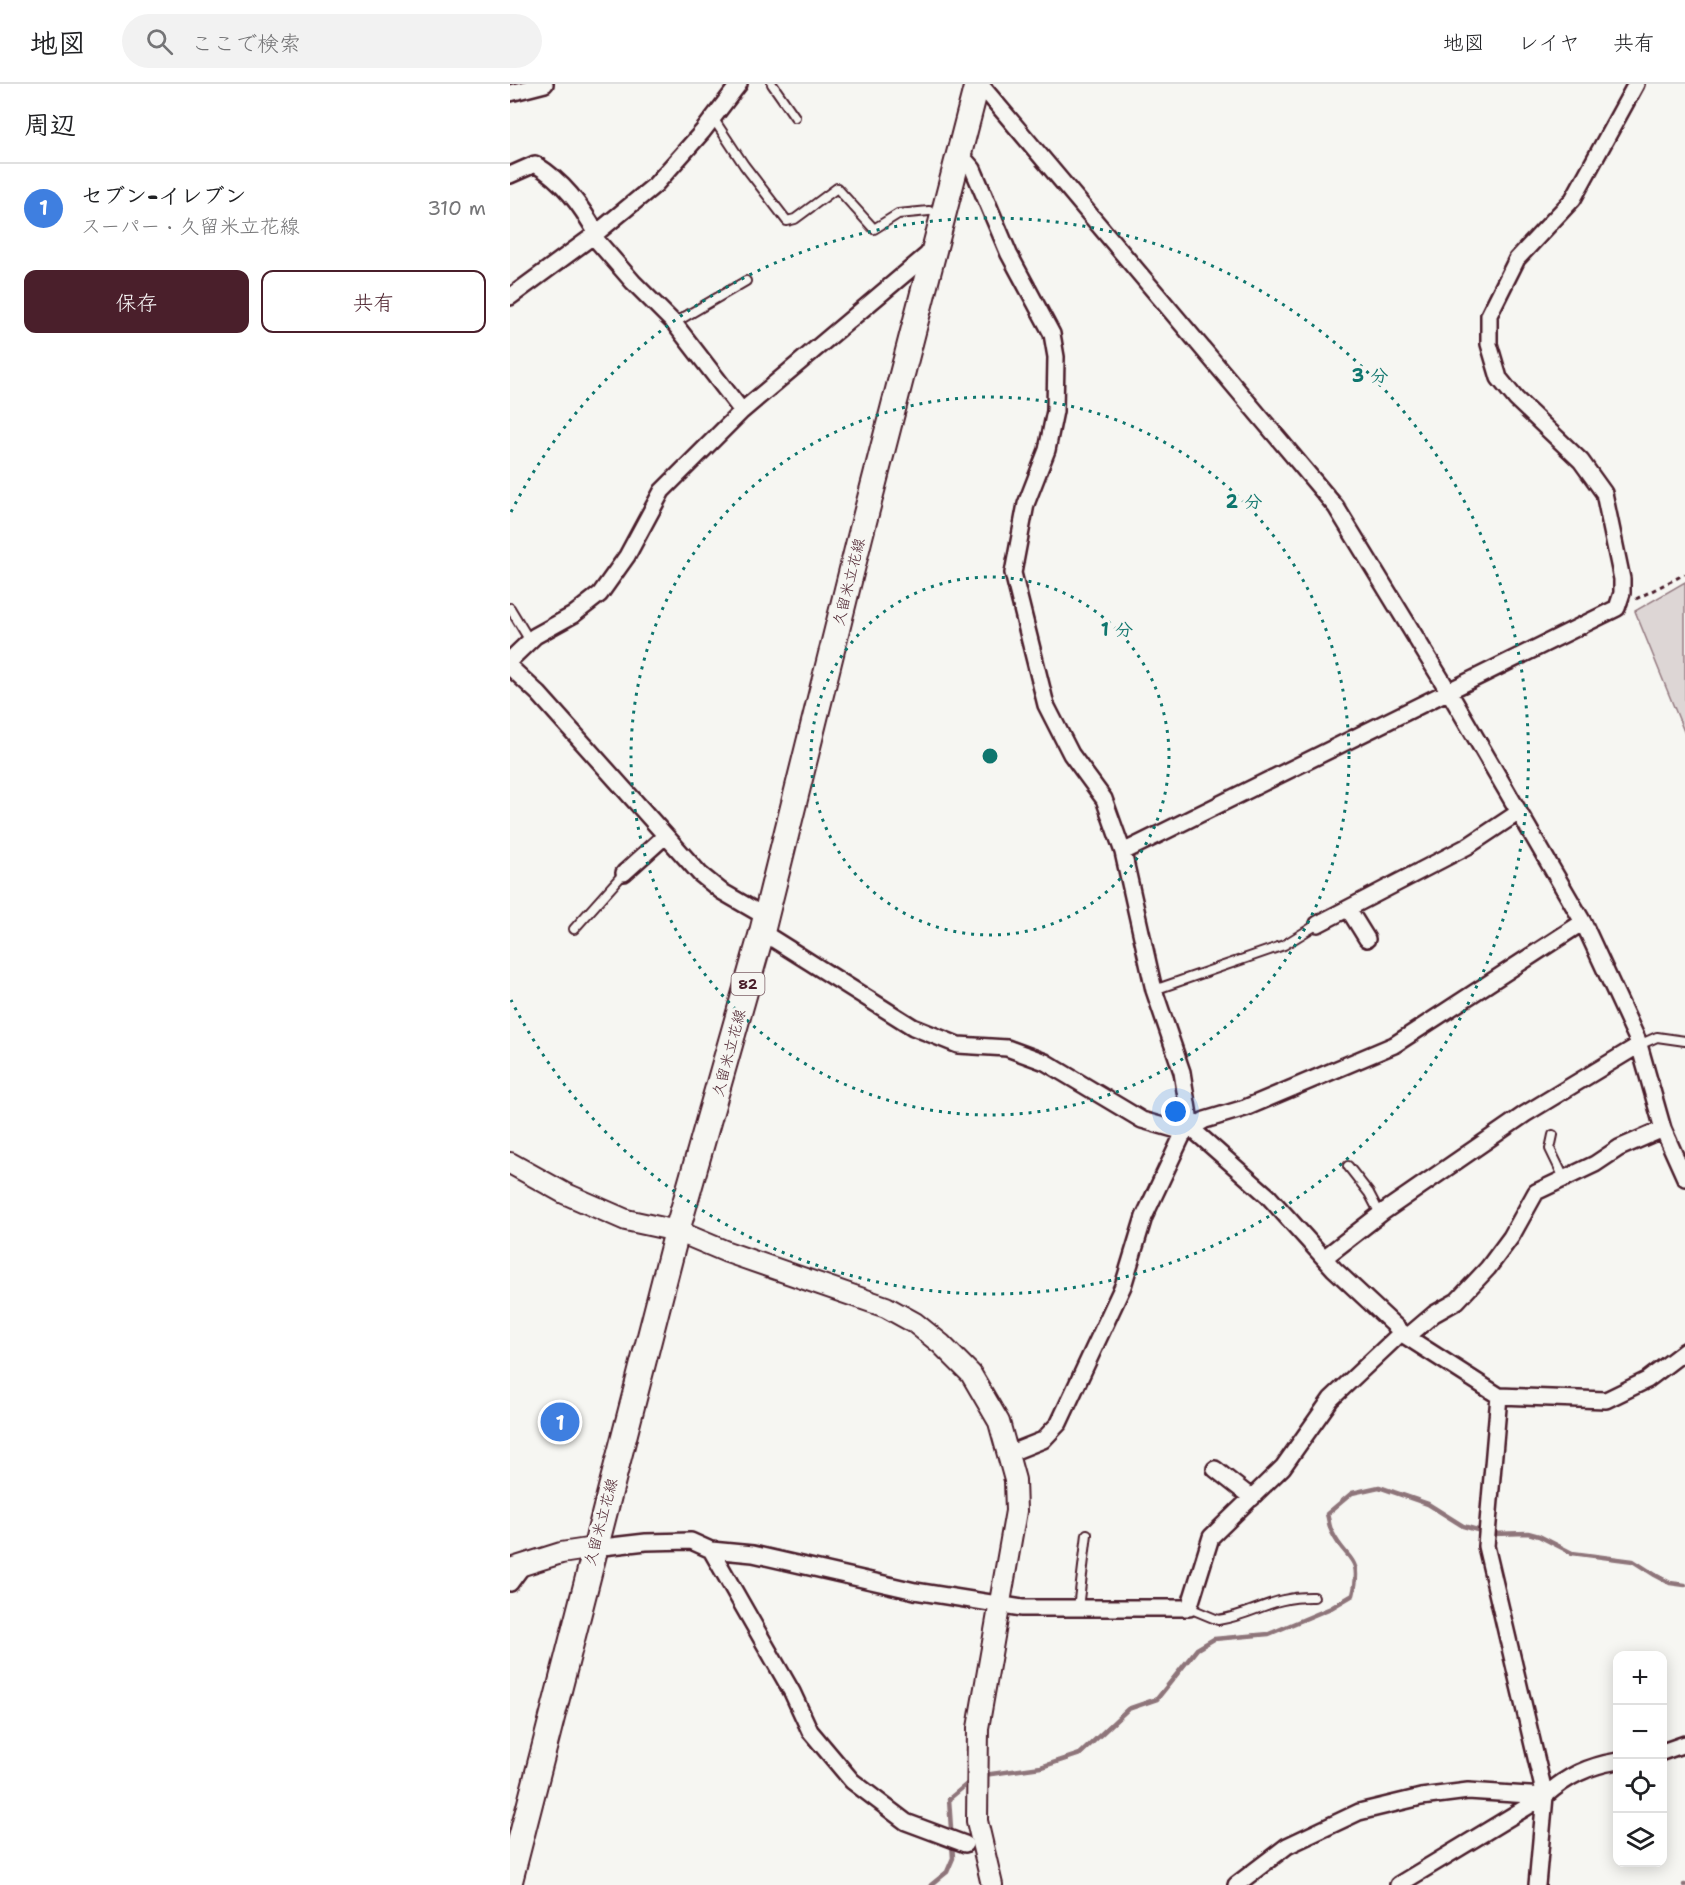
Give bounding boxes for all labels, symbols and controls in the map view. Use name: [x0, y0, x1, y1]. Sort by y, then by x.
search box: [122, 14, 542, 68]
text: 地図: [30, 24, 86, 62]
icon: search: [143, 25, 176, 58]
text: ここで検索: [191, 29, 301, 58]
text: 地図: [1443, 29, 1485, 57]
text: レイヤ: [1518, 29, 1580, 57]
text: 共有: [1613, 29, 1655, 57]
text: 周辺: [24, 107, 76, 142]
text: セブン-イレブン: [81, 181, 246, 210]
text: 1: [39, 195, 48, 221]
text: 310 m: [427, 195, 486, 221]
text: スーパー · 久留米立花線: [81, 213, 299, 239]
button: 保存: [24, 270, 249, 333]
button: 共有: [261, 270, 486, 333]
text: 3 分: [1352, 364, 1388, 388]
text: 2 分: [1226, 490, 1262, 514]
street label: 久留米立花線: [828, 536, 870, 628]
text: 1 分: [1101, 618, 1133, 642]
centre of rings: [980, 746, 1000, 766]
road number: 82: [732, 973, 764, 995]
street label: 久留米立花線: [708, 1007, 750, 1099]
your location: [1161, 1097, 1190, 1126]
pin: 1: [541, 1400, 580, 1444]
street label: 久留米立花線: [580, 1476, 622, 1568]
map controls: [1613, 1651, 1667, 1867]
button: +: [1613, 1651, 1667, 1705]
button: −: [1613, 1705, 1667, 1759]
button: locate: [1613, 1759, 1667, 1813]
button: layers: [1613, 1813, 1667, 1867]

